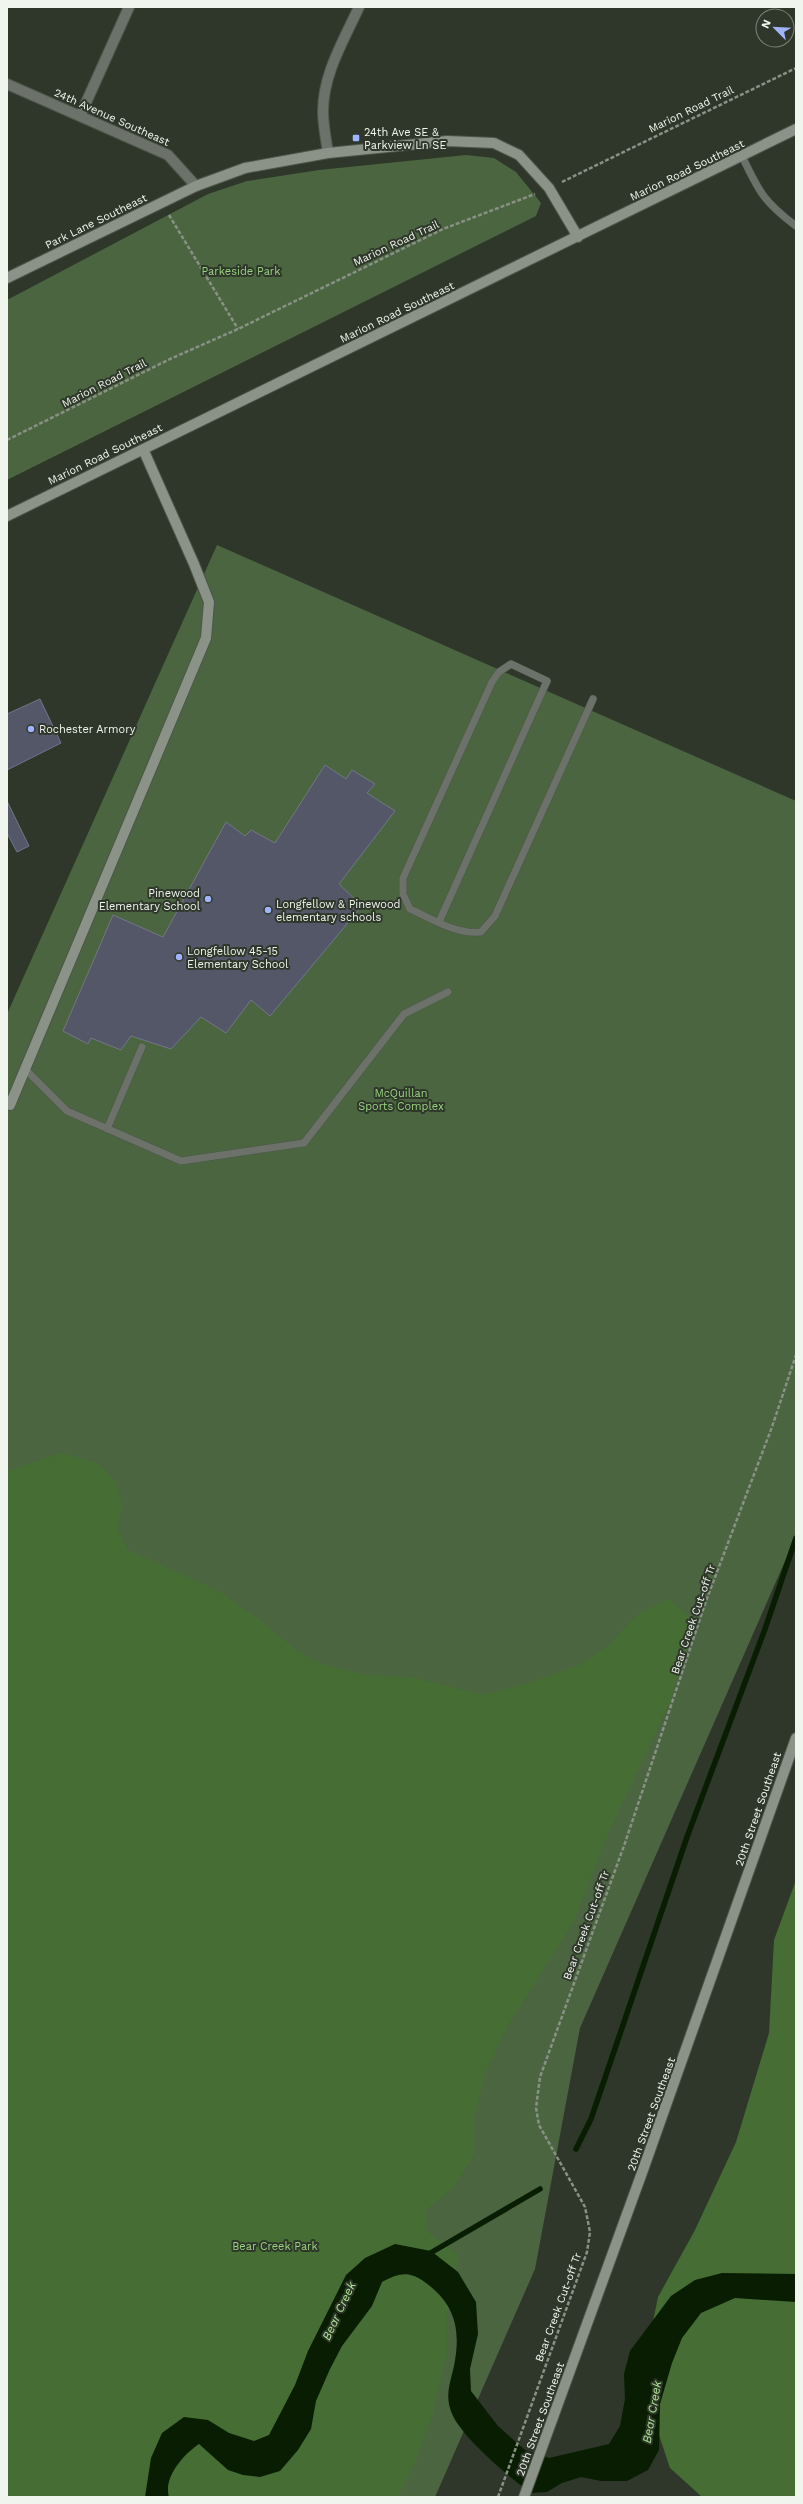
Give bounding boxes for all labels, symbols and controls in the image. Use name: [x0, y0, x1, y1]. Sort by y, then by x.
north arrow: [755, 8, 795, 48]
text: N: [759, 18, 774, 31]
street label: Marion Road Trail: [646, 83, 737, 136]
street label: 24th Avenue Southeast: [52, 86, 172, 149]
place label: 24th Ave SE & Parkview Ln SE: [364, 126, 446, 152]
marker: 24th Ave SE & Parkview Ln SE: [351, 133, 361, 143]
street label: Marion Road Southeast: [628, 137, 747, 204]
street label: Park Lane Southeast: [43, 191, 150, 252]
street label: Marion Road Trail: [351, 218, 442, 269]
park label: Parkeside Park: [201, 265, 281, 278]
street label: Marion Road Southeast: [338, 279, 457, 346]
street label: Marion Road Trail: [60, 356, 149, 410]
street label: Marion Road Southeast: [46, 421, 165, 488]
place label: Rochester Armory: [39, 723, 136, 736]
marker: Rochester Armory: [26, 724, 36, 734]
place label: Pinewood Elementary School: [99, 887, 201, 913]
marker: Pinewood Elementary School: [203, 894, 213, 904]
place label: Longfellow & Pinewood elementary schools: [276, 898, 400, 924]
marker: Longfellow & Pinewood elementary schools: [263, 905, 273, 915]
place label: Longfellow 45-15 Elementary School: [187, 945, 289, 971]
marker: Longfellow 45-15 Elementary School: [174, 952, 184, 962]
park label: McQuillan Sports Complex: [358, 1087, 444, 1113]
street label: Bear Creek Cut-off Tr: [669, 1562, 719, 1676]
street label: 20th Street Southeast: [733, 1750, 784, 1868]
street label: Bear Creek Cut-off Tr: [561, 1868, 612, 1981]
street label: 20th Street Southeast: [625, 2055, 678, 2173]
park label: Bear Creek Park: [232, 2240, 318, 2253]
street label: Bear Creek Cut-off Tr: [533, 2250, 584, 2363]
water label: Bear Creek: [319, 2279, 359, 2343]
street label: 20th Street Southeast: [514, 2360, 567, 2478]
water label: Bear Creek: [640, 2379, 664, 2444]

